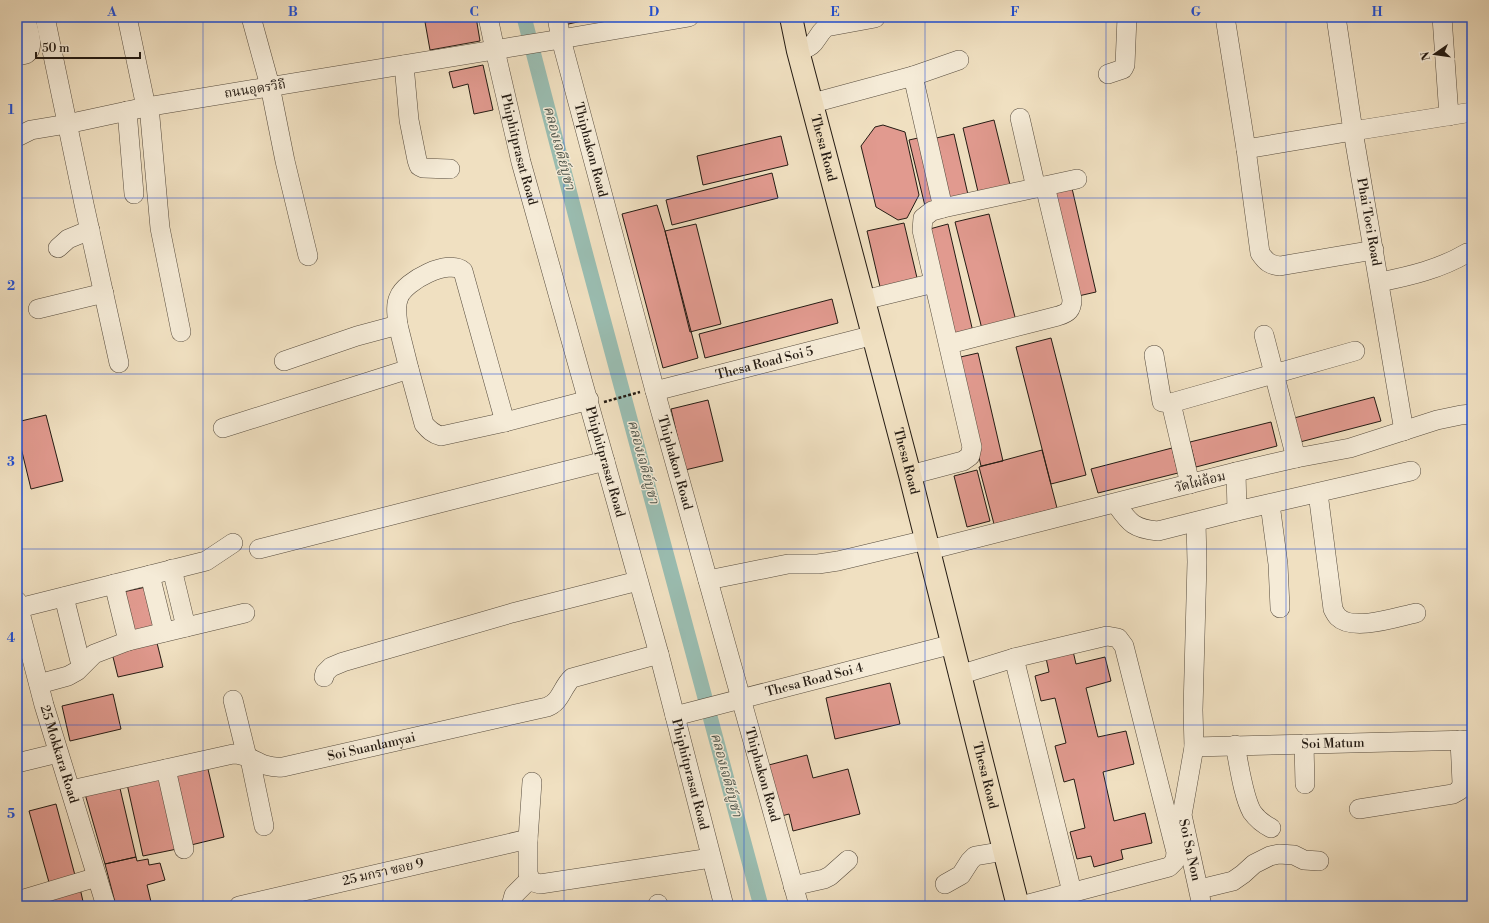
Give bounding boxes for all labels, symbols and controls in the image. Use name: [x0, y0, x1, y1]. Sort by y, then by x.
text: A: [106, 4, 117, 20]
text: B: [288, 4, 298, 20]
text: C: [469, 4, 479, 20]
text: D: [649, 4, 659, 20]
text: E: [830, 4, 840, 20]
text: F: [1010, 4, 1020, 20]
text: G: [1191, 4, 1202, 20]
text: H: [1372, 4, 1383, 20]
scale bar: [36, 34, 140, 60]
north arrow: [1415, 34, 1455, 74]
text: 50 m: [42, 41, 70, 56]
text: N: [1418, 50, 1434, 62]
street label: ถนนอุดรวิถี: [223, 76, 287, 102]
street label: Phiphitprasat Road: [497, 92, 541, 208]
street label: Thiphakon Road: [570, 101, 611, 199]
text: 1: [8, 102, 15, 118]
water label: คลองเจดีย์บูชา: [539, 104, 579, 193]
street label: Thesa Road: [807, 113, 840, 184]
street label: Phai Toei Road: [1353, 177, 1385, 268]
text: 2: [7, 278, 15, 294]
street label: Thesa Road Soi 5: [714, 343, 815, 383]
street label: Phiphitprasat Road: [582, 404, 628, 520]
street label: Thiphakon Road: [654, 414, 696, 512]
water label: คลองเจดีย์บูชา: [623, 418, 663, 507]
street label: Thesa Road: [890, 426, 923, 497]
text: 3: [7, 454, 15, 470]
street label: วัดไผ่ล้อม: [1173, 467, 1227, 496]
text: 4: [7, 630, 16, 646]
street label: Thesa Road Soi 4: [764, 659, 865, 700]
street label: 25 Mokkara Road: [37, 703, 82, 806]
street label: Phiphitprasat Road: [668, 717, 712, 832]
street label: Thiphakon Road: [741, 726, 783, 824]
street label: Soi Suanlamyai: [326, 729, 417, 765]
water label: คลองเจดีย์บูชา: [706, 731, 746, 820]
street label: Soi Matum: [1301, 735, 1365, 752]
street label: Thesa Road: [969, 740, 1002, 811]
text: 5: [7, 806, 15, 822]
street label: Soi Sa Non: [1175, 818, 1204, 883]
street label: 25 มกรา ซอย 9: [341, 855, 425, 889]

